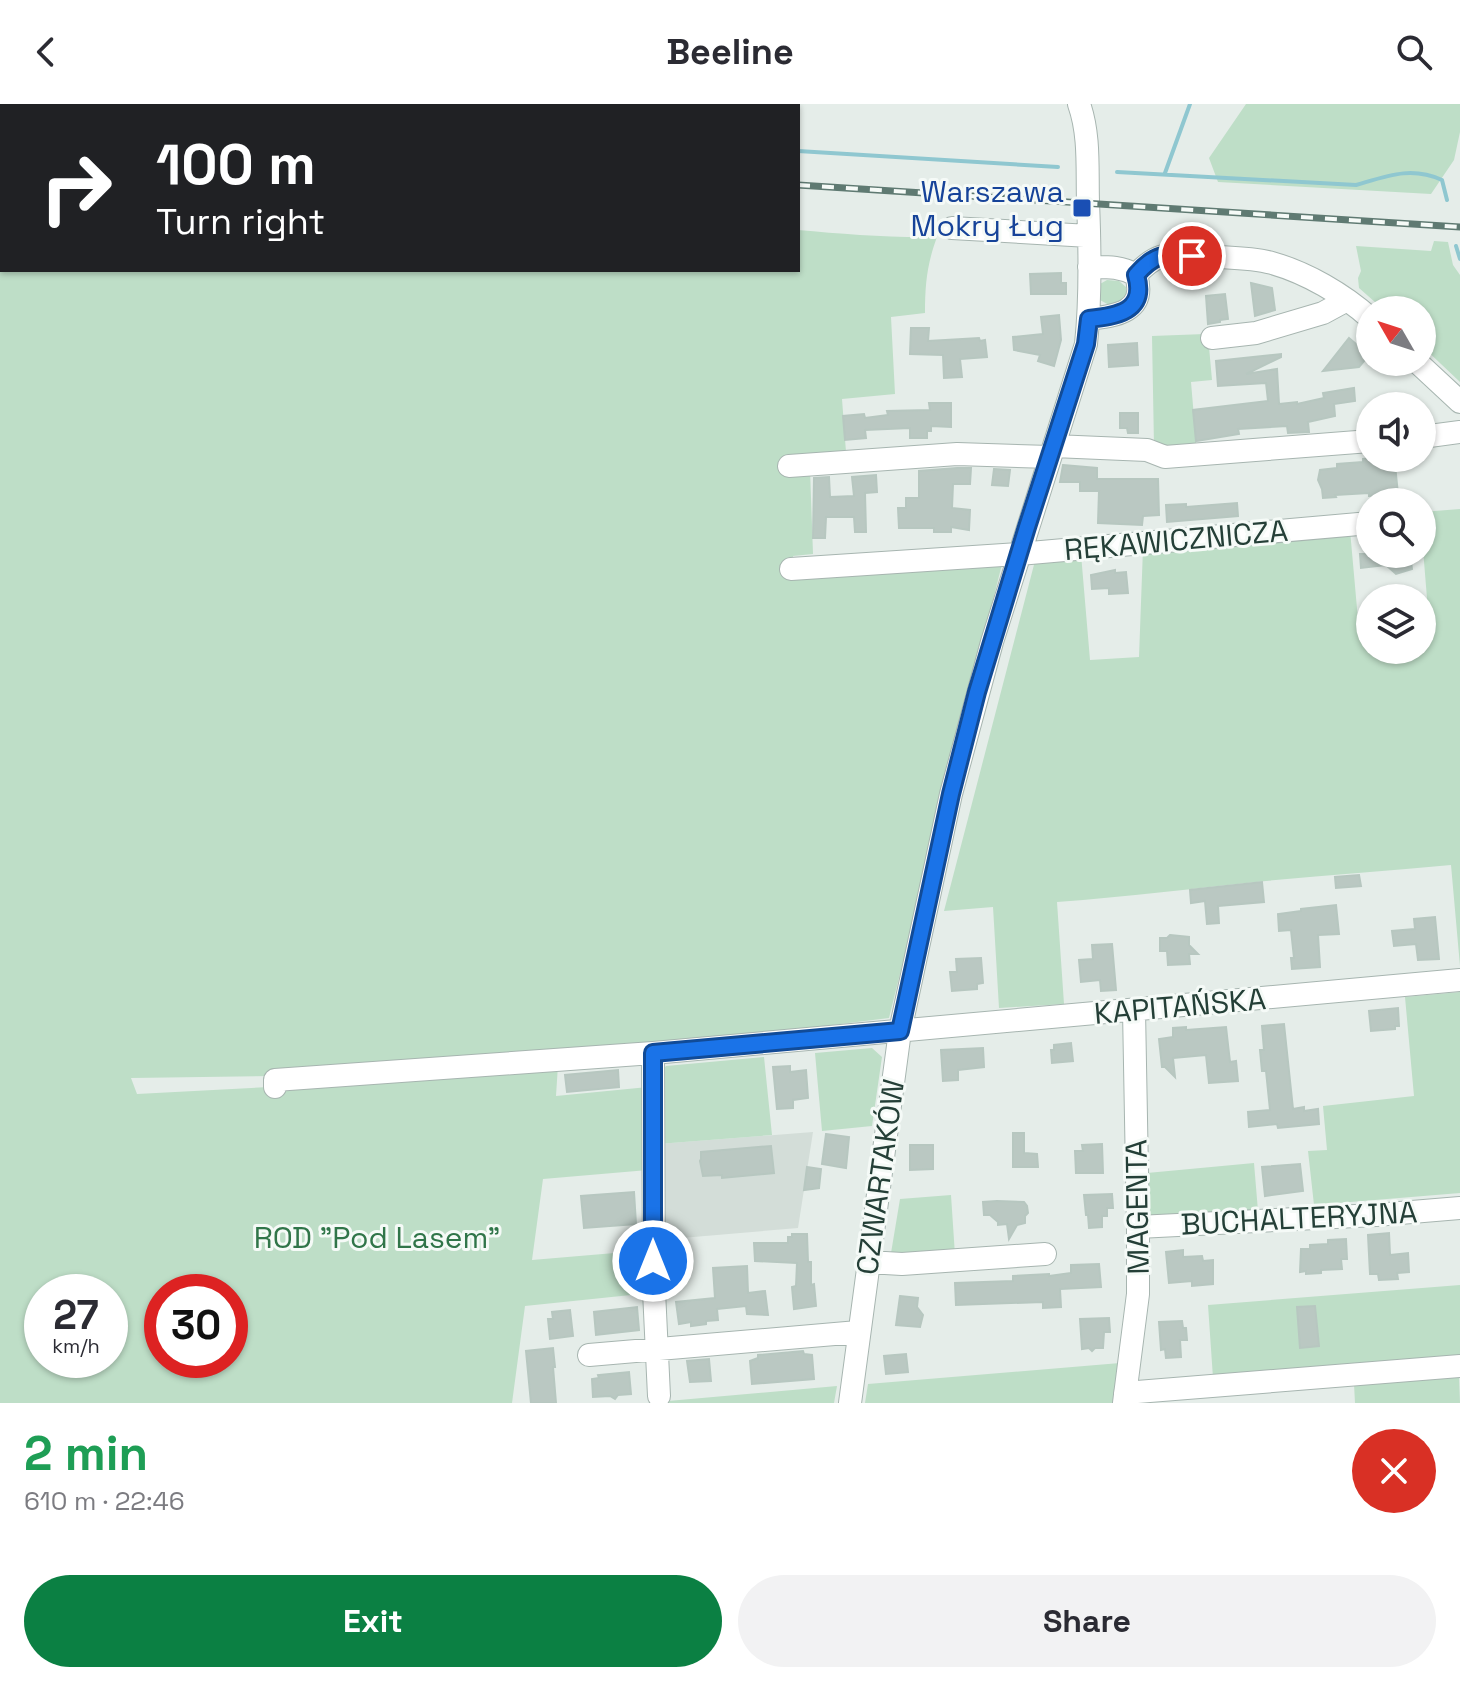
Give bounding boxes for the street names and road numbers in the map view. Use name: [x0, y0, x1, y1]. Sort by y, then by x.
street label: RĘKAWICZNICZA: [1062, 511, 1290, 569]
street label: KAPITAŃSKA: [1092, 979, 1268, 1033]
street label: CZWARTAKÓW: [847, 1077, 913, 1277]
street label: MAGENTA: [1116, 1139, 1158, 1275]
street label: BUCHALTERYJNA: [1180, 1192, 1418, 1244]

